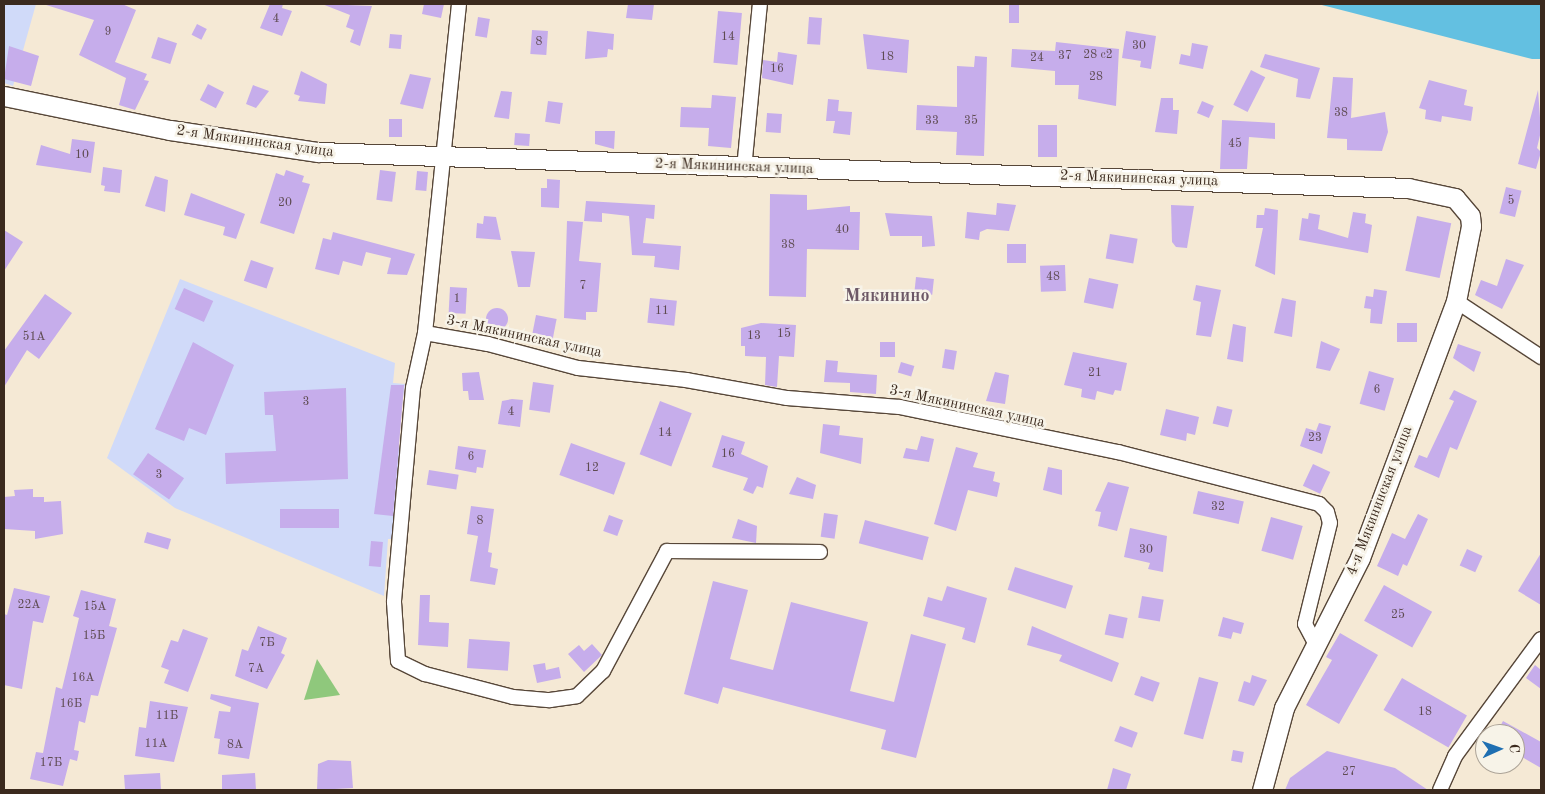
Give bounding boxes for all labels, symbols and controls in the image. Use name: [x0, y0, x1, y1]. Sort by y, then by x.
house number: 4: [273, 13, 279, 27]
house number: 9: [105, 26, 111, 40]
house number: 14: [721, 31, 735, 45]
house number: 8: [536, 36, 542, 50]
house number: 30: [1132, 40, 1146, 54]
house number: 28 с2: [1083, 49, 1113, 63]
house number: 37: [1058, 50, 1072, 64]
house number: 18: [880, 51, 894, 65]
house number: 24: [1030, 52, 1044, 66]
house number: 16: [770, 63, 784, 77]
house number: 28: [1089, 71, 1103, 85]
house number: 38: [1334, 107, 1348, 121]
house number: 33: [925, 115, 939, 129]
house number: 35: [964, 115, 978, 129]
street label: 2-я Мякининская улица: [175, 122, 335, 162]
house number: 45: [1228, 138, 1242, 152]
house number: 10: [75, 149, 89, 163]
street label: 2-я Мякининская улица: [654, 155, 814, 179]
street label: 2-я Мякининская улица: [1059, 167, 1219, 191]
house number: 5: [1508, 195, 1514, 209]
house number: 20: [278, 197, 292, 211]
house number: 40: [835, 224, 849, 238]
house number: 38: [781, 239, 795, 253]
house number: 48: [1046, 271, 1060, 285]
house number: 7: [580, 280, 586, 294]
district label: Мякинино: [844, 285, 930, 307]
house number: 1: [454, 293, 460, 307]
house number: 11: [655, 305, 669, 319]
street label: 3-я Мякининская улица: [445, 312, 603, 362]
house number: 15: [777, 328, 791, 342]
house number: 13: [747, 330, 761, 344]
house number: 51А: [22, 331, 46, 345]
house number: 21: [1088, 367, 1102, 381]
street label: 3-я Мякининская улица: [888, 382, 1046, 432]
house number: 6: [1374, 384, 1380, 398]
house number: 3: [303, 396, 309, 410]
house number: 4: [508, 406, 514, 420]
street label: 4-я Мякининская улица: [1343, 424, 1417, 578]
house number: 14: [658, 427, 672, 441]
house number: 23: [1308, 432, 1322, 446]
house number: 16: [721, 448, 735, 462]
house number: 6: [468, 451, 474, 465]
house number: 12: [585, 462, 599, 476]
house number: 3: [156, 469, 162, 483]
house number: 32: [1211, 501, 1225, 515]
house number: 8: [477, 515, 483, 529]
house number: 30: [1139, 544, 1153, 558]
house number: 22А: [17, 599, 41, 613]
house number: 15А: [83, 601, 107, 615]
house number: 25: [1391, 609, 1405, 623]
house number: 15Б: [83, 630, 105, 644]
house number: 7Б: [259, 637, 275, 651]
house number: 7А: [248, 663, 264, 677]
house number: 16А: [71, 672, 95, 686]
house number: 16Б: [60, 698, 82, 712]
house number: 18: [1418, 706, 1432, 720]
house number: 11Б: [156, 710, 178, 724]
north arrow: [1475, 724, 1525, 774]
house number: 11А: [144, 738, 168, 752]
house number: 8А: [227, 739, 243, 753]
text: С: [1507, 744, 1521, 753]
house number: 17Б: [40, 757, 62, 771]
house number: 27: [1342, 766, 1356, 780]

